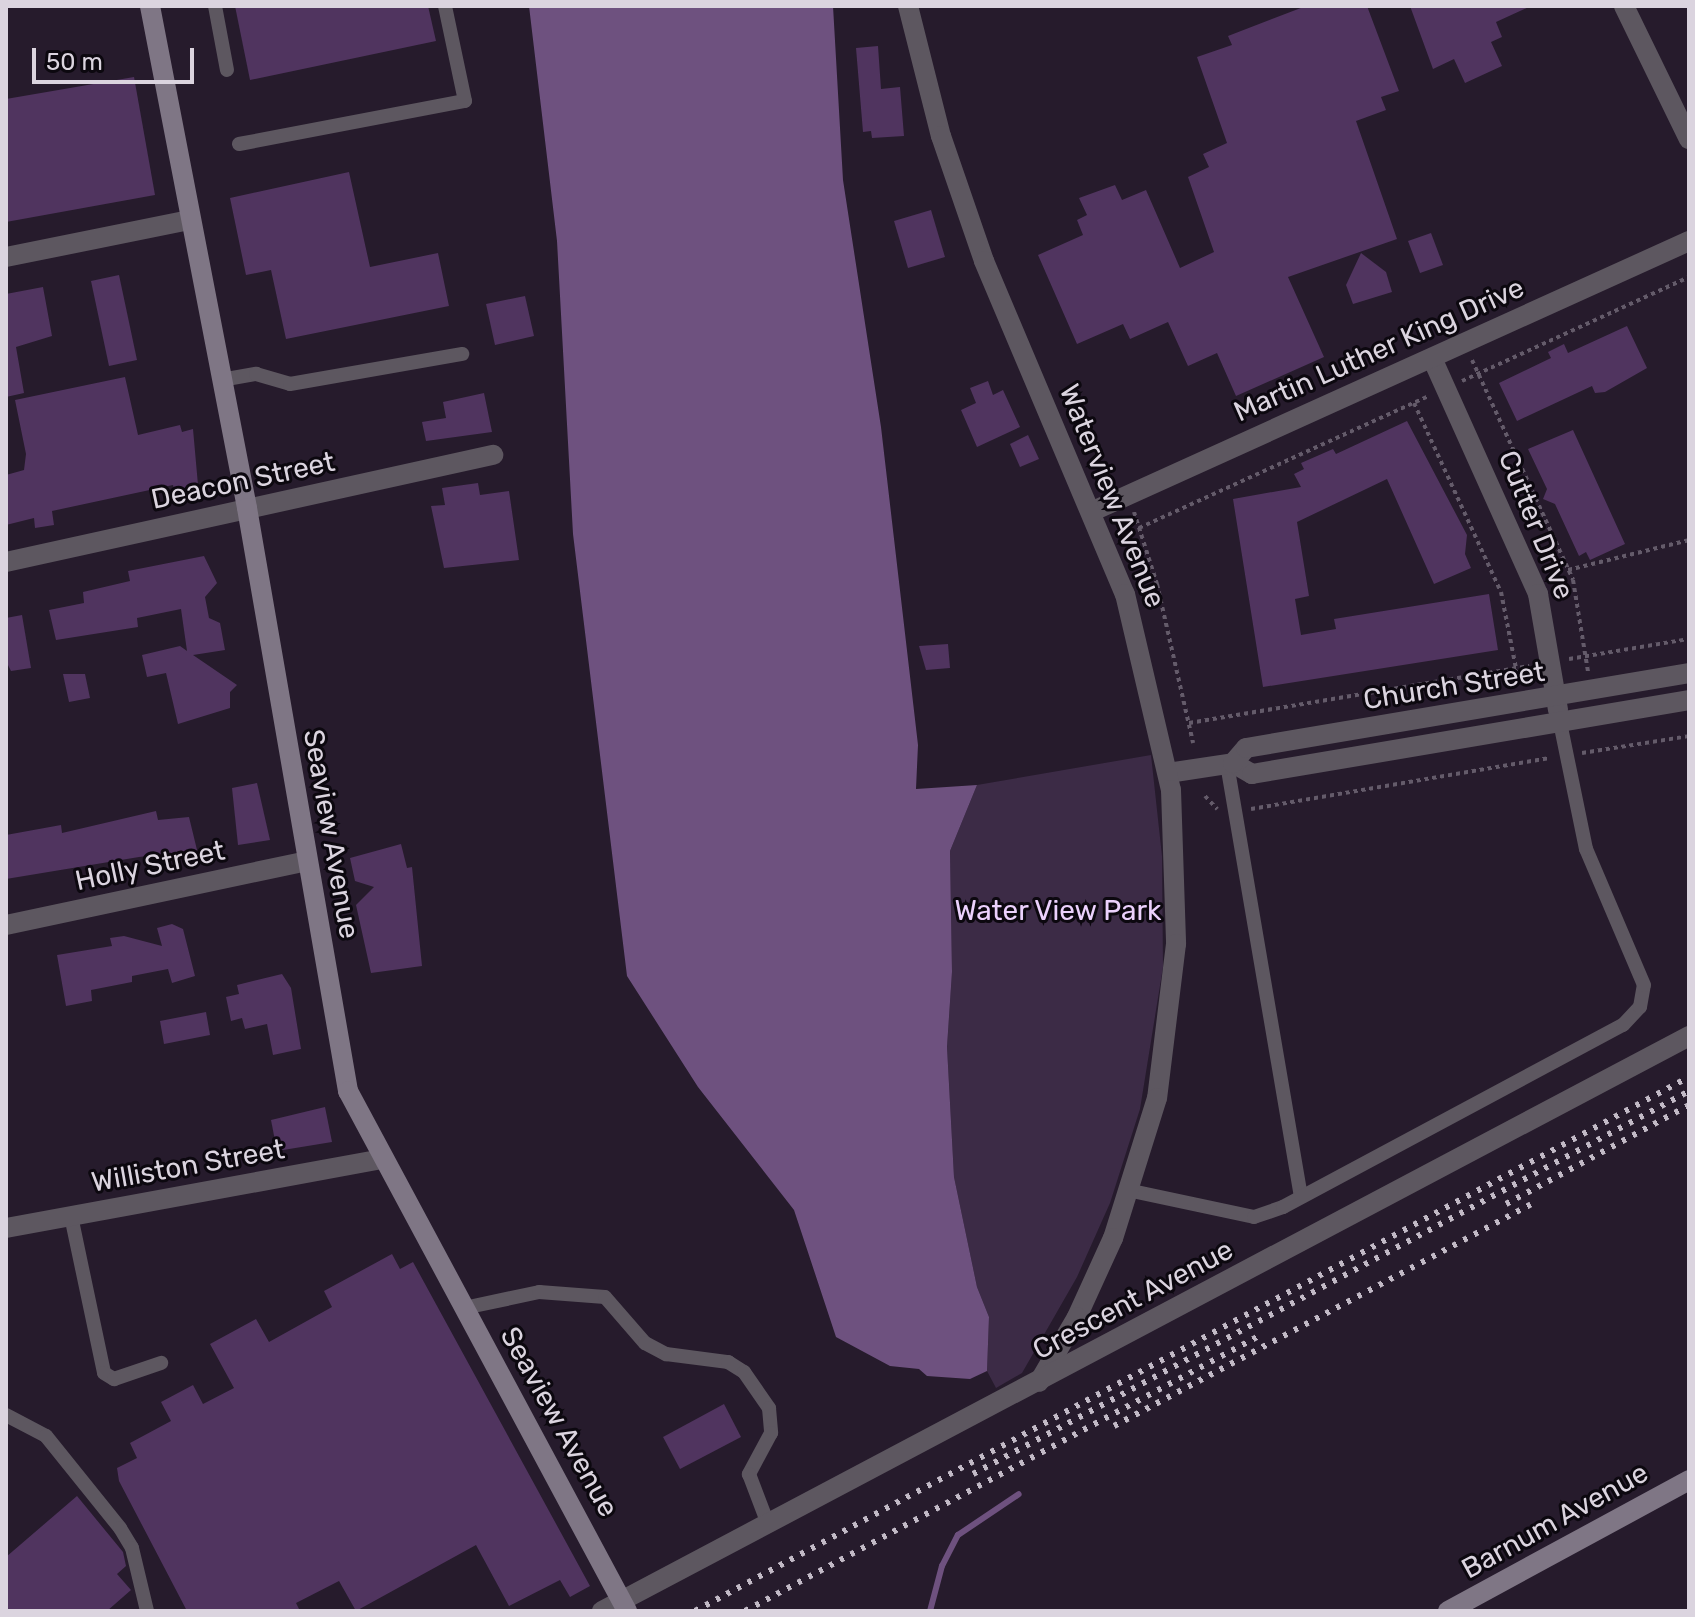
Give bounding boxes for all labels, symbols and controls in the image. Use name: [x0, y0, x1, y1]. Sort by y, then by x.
scale bar: [36, 32, 198, 82]
text: 50 m: [46, 48, 103, 76]
street label: Martin Luther King Drive: [1228, 271, 1530, 429]
street label: Waterview Avenue: [1052, 379, 1172, 613]
street label: Deacon Street: [148, 445, 338, 517]
street label: Cutter Drive: [1491, 445, 1581, 605]
street label: Church Street: [1361, 655, 1547, 717]
street label: Seaview Avenue: [296, 726, 366, 942]
street label: Holly Street: [72, 834, 228, 898]
park label: Water View Park: [953, 894, 1163, 928]
street label: Williston Street: [89, 1132, 287, 1200]
street label: Crescent Avenue: [1027, 1233, 1239, 1367]
street label: Seaview Avenue: [493, 1321, 625, 1523]
street label: Barnum Avenue: [1456, 1456, 1654, 1586]

